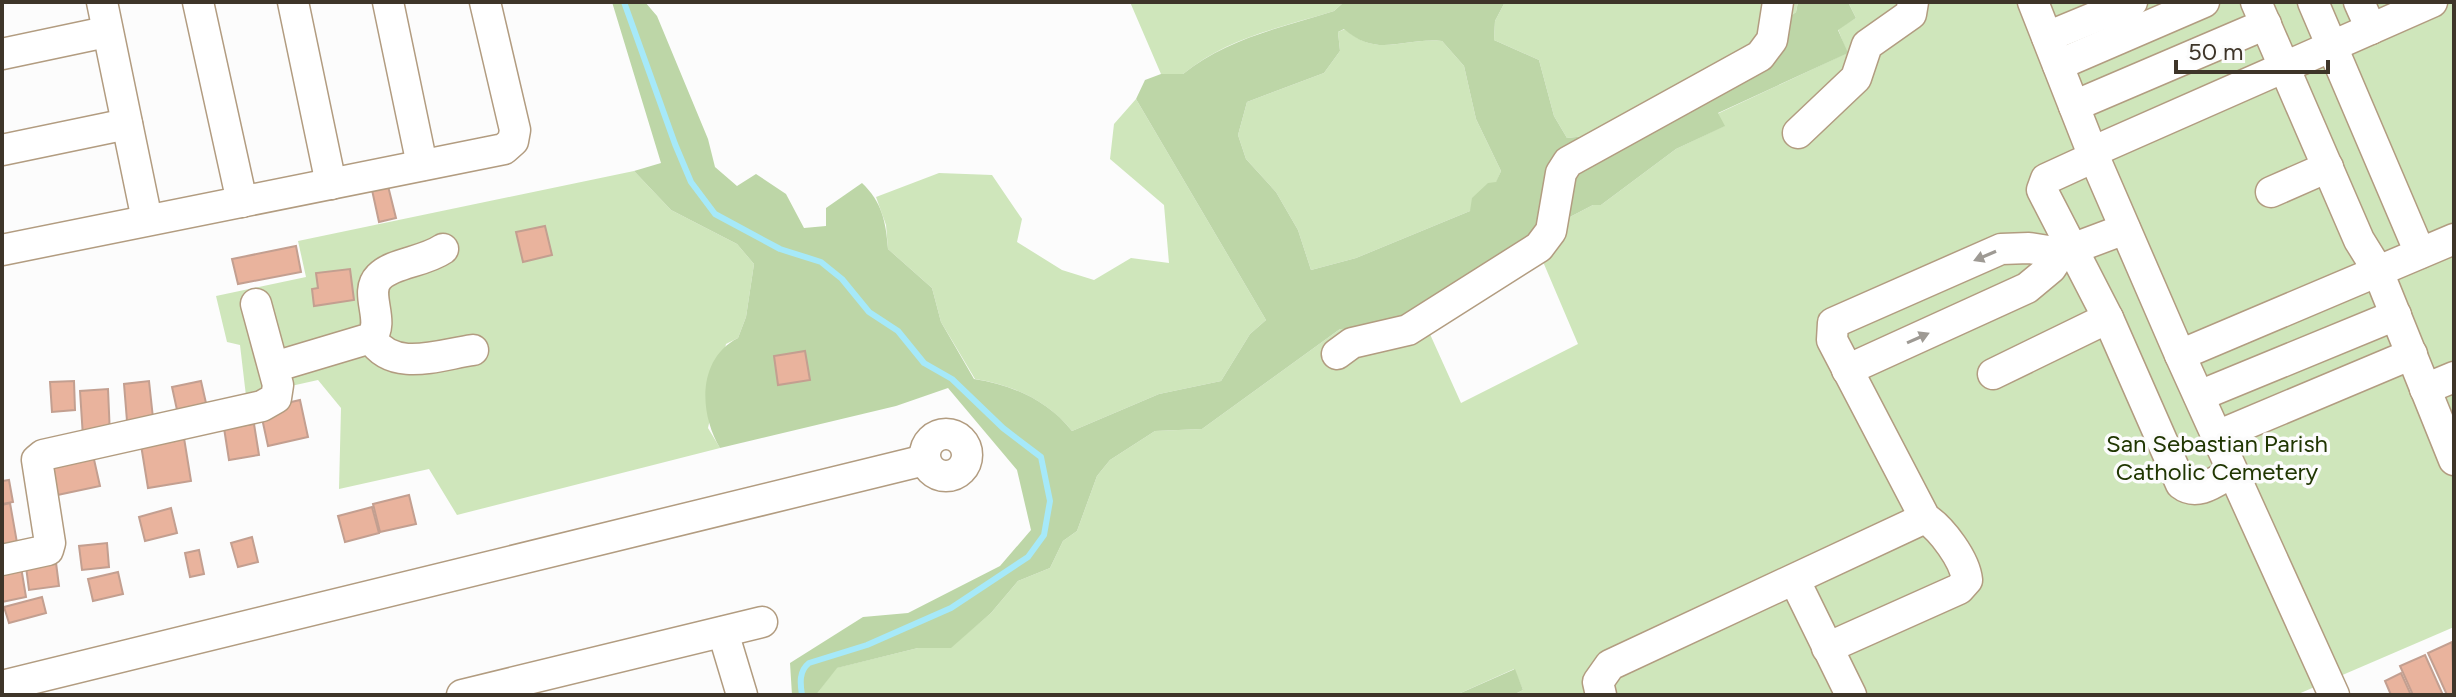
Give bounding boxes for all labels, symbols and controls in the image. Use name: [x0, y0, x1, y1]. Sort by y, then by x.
scale bar: [2176, 24, 2328, 74]
text: 50 m: [2188, 37, 2244, 66]
one-way arrow: [1973, 249, 1997, 262]
one-way arrow: [1906, 331, 1930, 344]
park label: San Sebastian Parish Catholic Cemetery: [2106, 429, 2328, 486]

